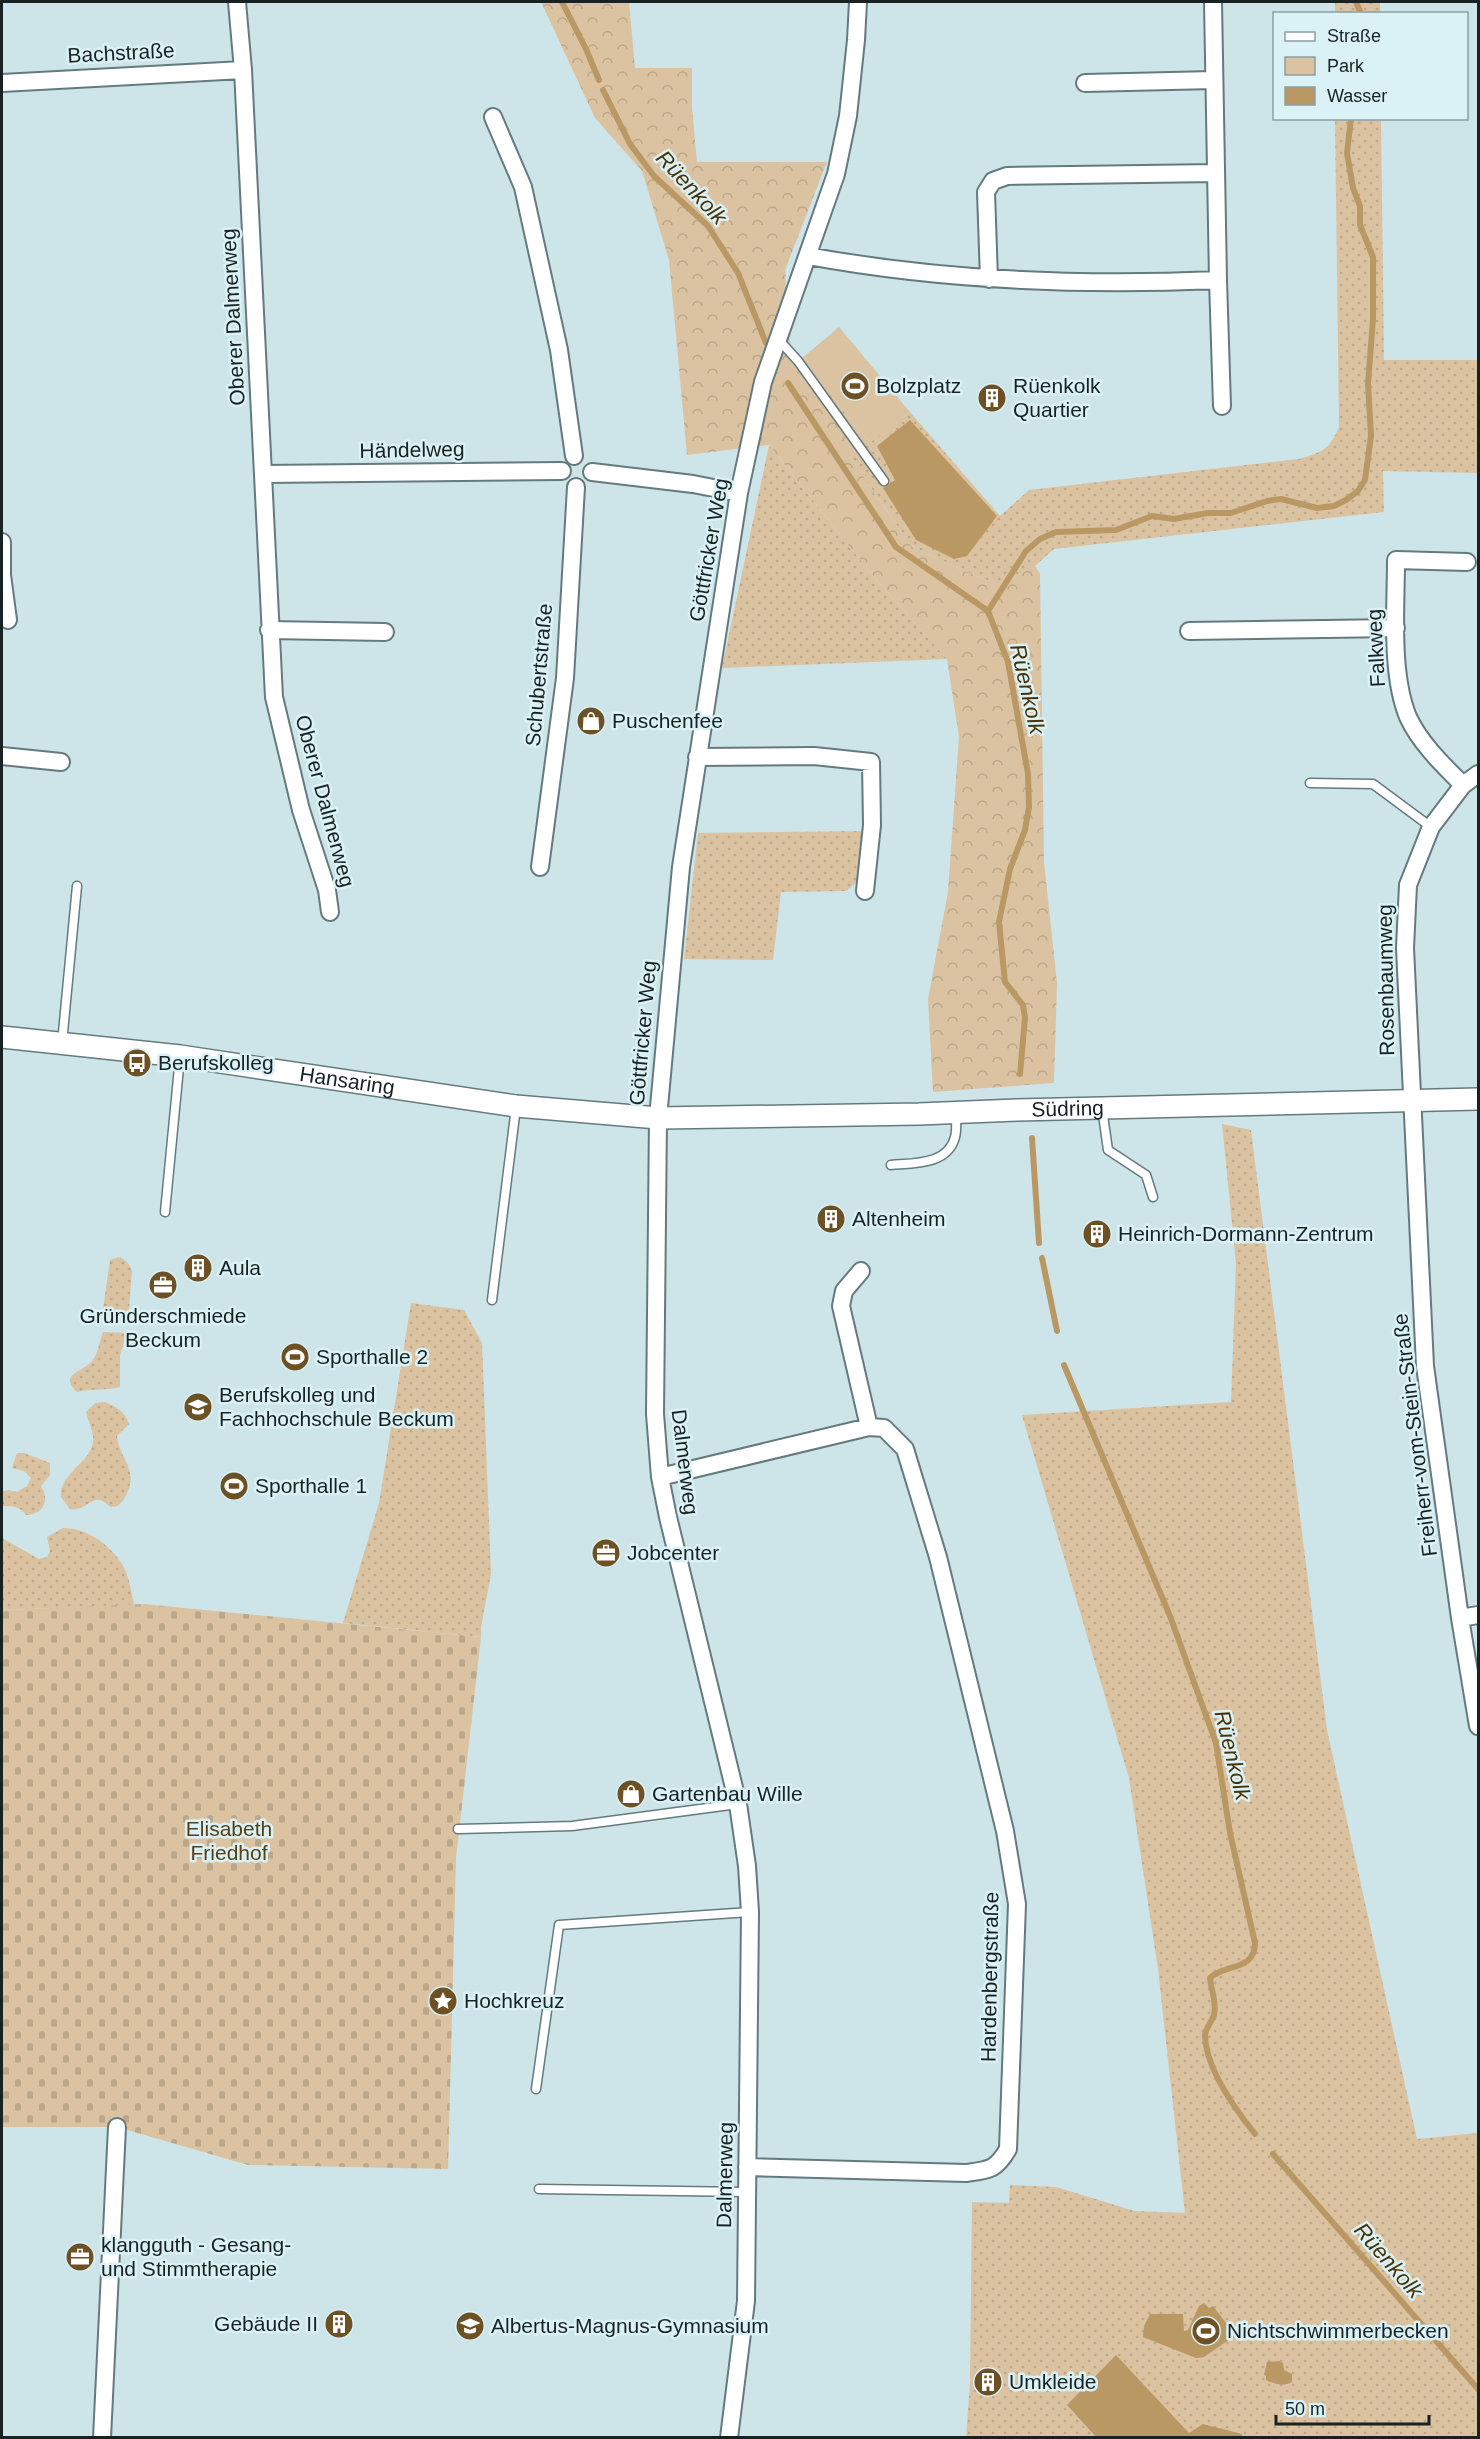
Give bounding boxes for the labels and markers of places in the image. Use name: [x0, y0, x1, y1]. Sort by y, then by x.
sports icon: Bolzplatz: [839, 370, 871, 402]
place label: Bolzplatz: [876, 374, 961, 397]
place label: Rüenkolk Quartier: [1013, 374, 1101, 421]
building icon: Rüenkolk Quartier: [976, 382, 1008, 414]
shop icon: Puschenfee: [575, 705, 607, 737]
place label: Puschenfee: [612, 709, 723, 732]
bus stop icon: Berufskolleg: [121, 1047, 153, 1079]
place label: Berufskolleg: [158, 1051, 274, 1074]
building icon: Altenheim: [815, 1203, 847, 1235]
place label: Altenheim: [852, 1207, 945, 1230]
building icon: Heinrich-Dormann-Zentrum: [1081, 1218, 1113, 1250]
place label: Heinrich-Dormann-Zentrum: [1118, 1222, 1374, 1245]
building icon: Aula: [182, 1252, 214, 1284]
place label: Aula: [219, 1256, 261, 1279]
office icon: Gründerschmiede Beckum: [147, 1269, 179, 1301]
place label: Gründerschmiede Beckum: [80, 1304, 246, 1351]
sports icon: Sporthalle 2: [279, 1341, 311, 1373]
place label: Sporthalle 2: [316, 1345, 428, 1368]
place label: Berufskolleg und Fachhochschule Beckum: [219, 1383, 454, 1430]
school or university icon: Berufskolleg und Fachhochschule Beckum: [182, 1391, 214, 1423]
sports icon: Sporthalle 1: [218, 1470, 250, 1502]
place label: Sporthalle 1: [255, 1474, 367, 1497]
office icon: Jobcenter: [590, 1537, 622, 1569]
place label: Jobcenter: [627, 1541, 719, 1564]
shop icon: Gartenbau Wille: [615, 1778, 647, 1810]
place label: Gartenbau Wille: [652, 1782, 803, 1805]
place icon: Hochkreuz: [427, 1985, 459, 2017]
place label: Hochkreuz: [464, 1989, 564, 2012]
place label: klangguth - Gesang- und Stimmtherapie: [101, 2233, 291, 2280]
office icon: klangguth - Gesang- und Stimmtherapie: [64, 2241, 96, 2273]
building icon: Gebäude II: [323, 2308, 355, 2340]
school or university icon: Albertus-Magnus-Gymnasium: [454, 2310, 486, 2342]
place label: Gebäude II: [214, 2312, 318, 2335]
place label: Albertus-Magnus-Gymnasium: [491, 2314, 769, 2337]
sports icon: Nichtschwimmerbecken: [1190, 2315, 1222, 2347]
place label: Nichtschwimmerbecken: [1227, 2319, 1449, 2342]
building icon: Umkleide: [972, 2366, 1004, 2398]
place label: Umkleide: [1009, 2370, 1097, 2393]

